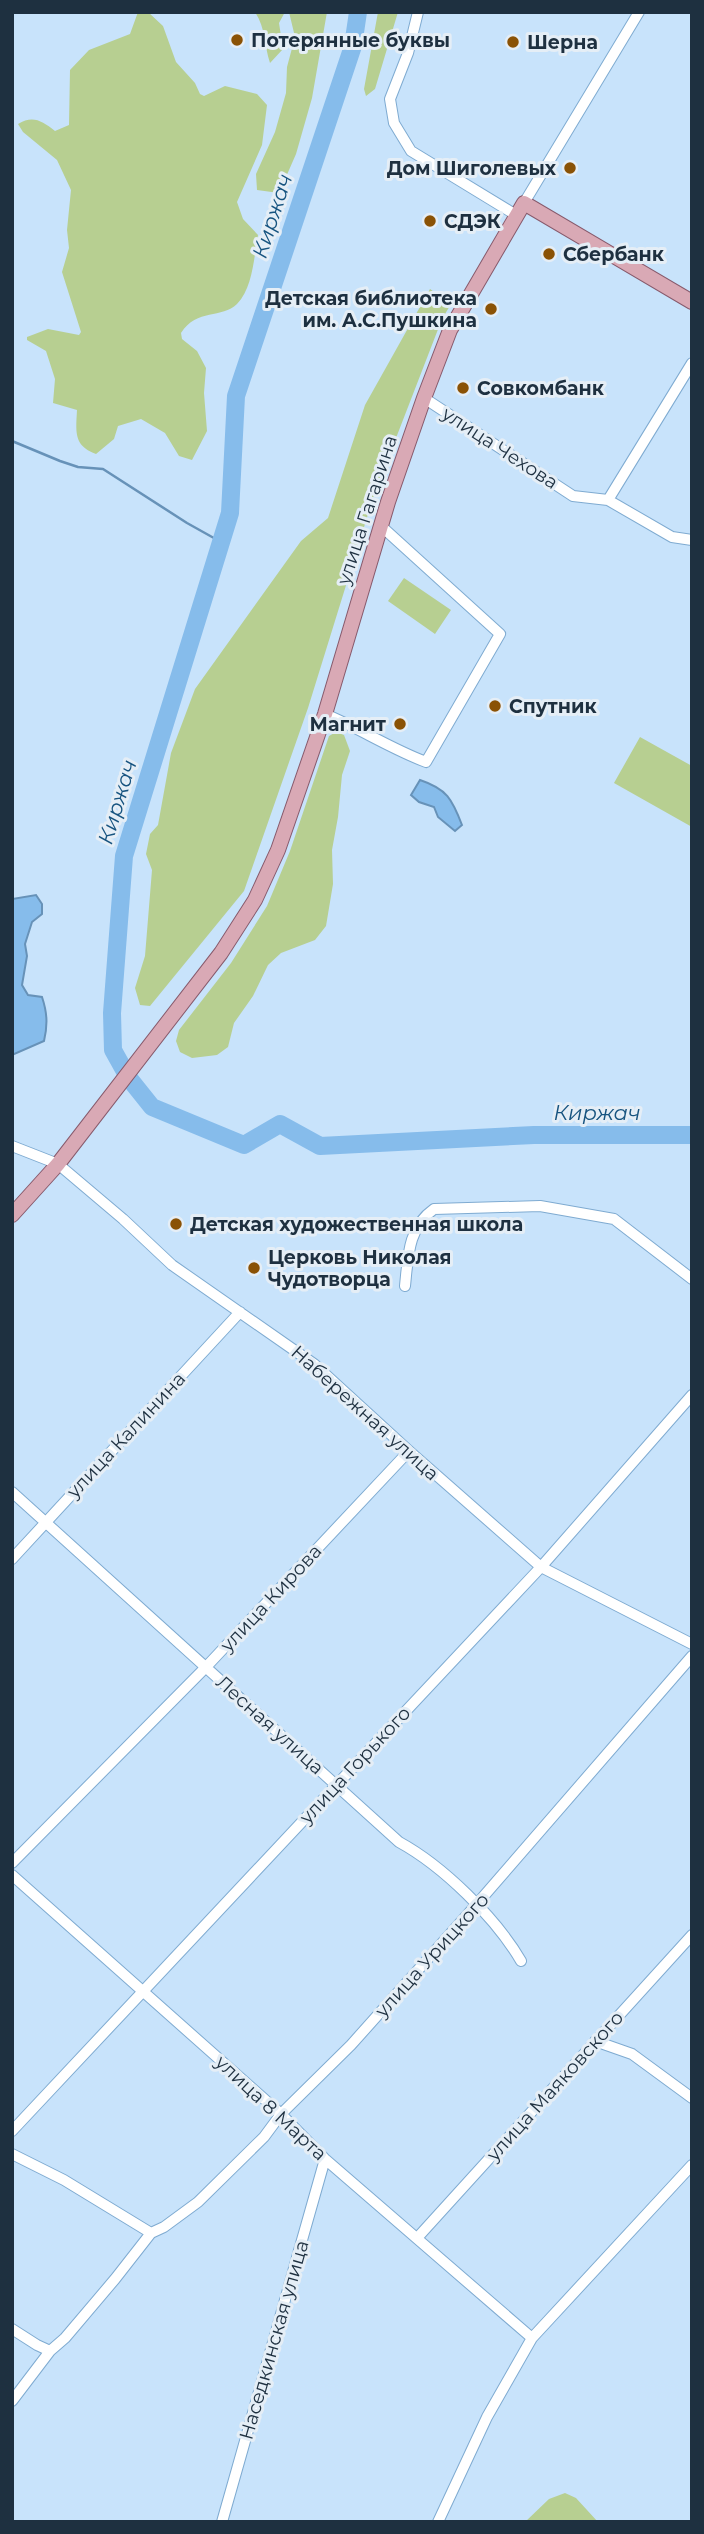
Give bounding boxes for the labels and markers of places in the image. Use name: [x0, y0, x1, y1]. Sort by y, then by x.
place label: Потерянные буквы: [251, 29, 450, 52]
place label: Шерна: [527, 31, 598, 54]
marker: Потерянные буквы: [229, 32, 245, 48]
marker: Шерна: [505, 34, 521, 50]
place label: Дом Шиголевых: [387, 157, 557, 180]
marker: Дом Шиголевых: [562, 160, 578, 176]
place label: СДЭК: [444, 210, 501, 233]
marker: СДЭК: [422, 213, 438, 229]
place label: Сбербанк: [563, 243, 665, 266]
marker: Сбербанк: [541, 246, 557, 262]
place label: Детская библиотека им. А.С.Пушкина: [265, 287, 477, 332]
marker: Детская библиотека им. А.С.Пушкина: [483, 301, 499, 317]
place label: Совкомбанк: [477, 377, 605, 400]
marker: Совкомбанк: [455, 380, 471, 396]
place label: Спутник: [509, 695, 597, 718]
marker: Спутник: [487, 698, 503, 714]
place label: Магнит: [310, 713, 387, 736]
marker: Магнит: [392, 716, 408, 732]
place label: Детская художественная школа: [190, 1213, 523, 1236]
marker: Детская художественная школа: [168, 1216, 184, 1232]
place label: Церковь Николая Чудотворца: [268, 1246, 452, 1291]
marker: Церковь Николая Чудотворца: [246, 1260, 262, 1276]

